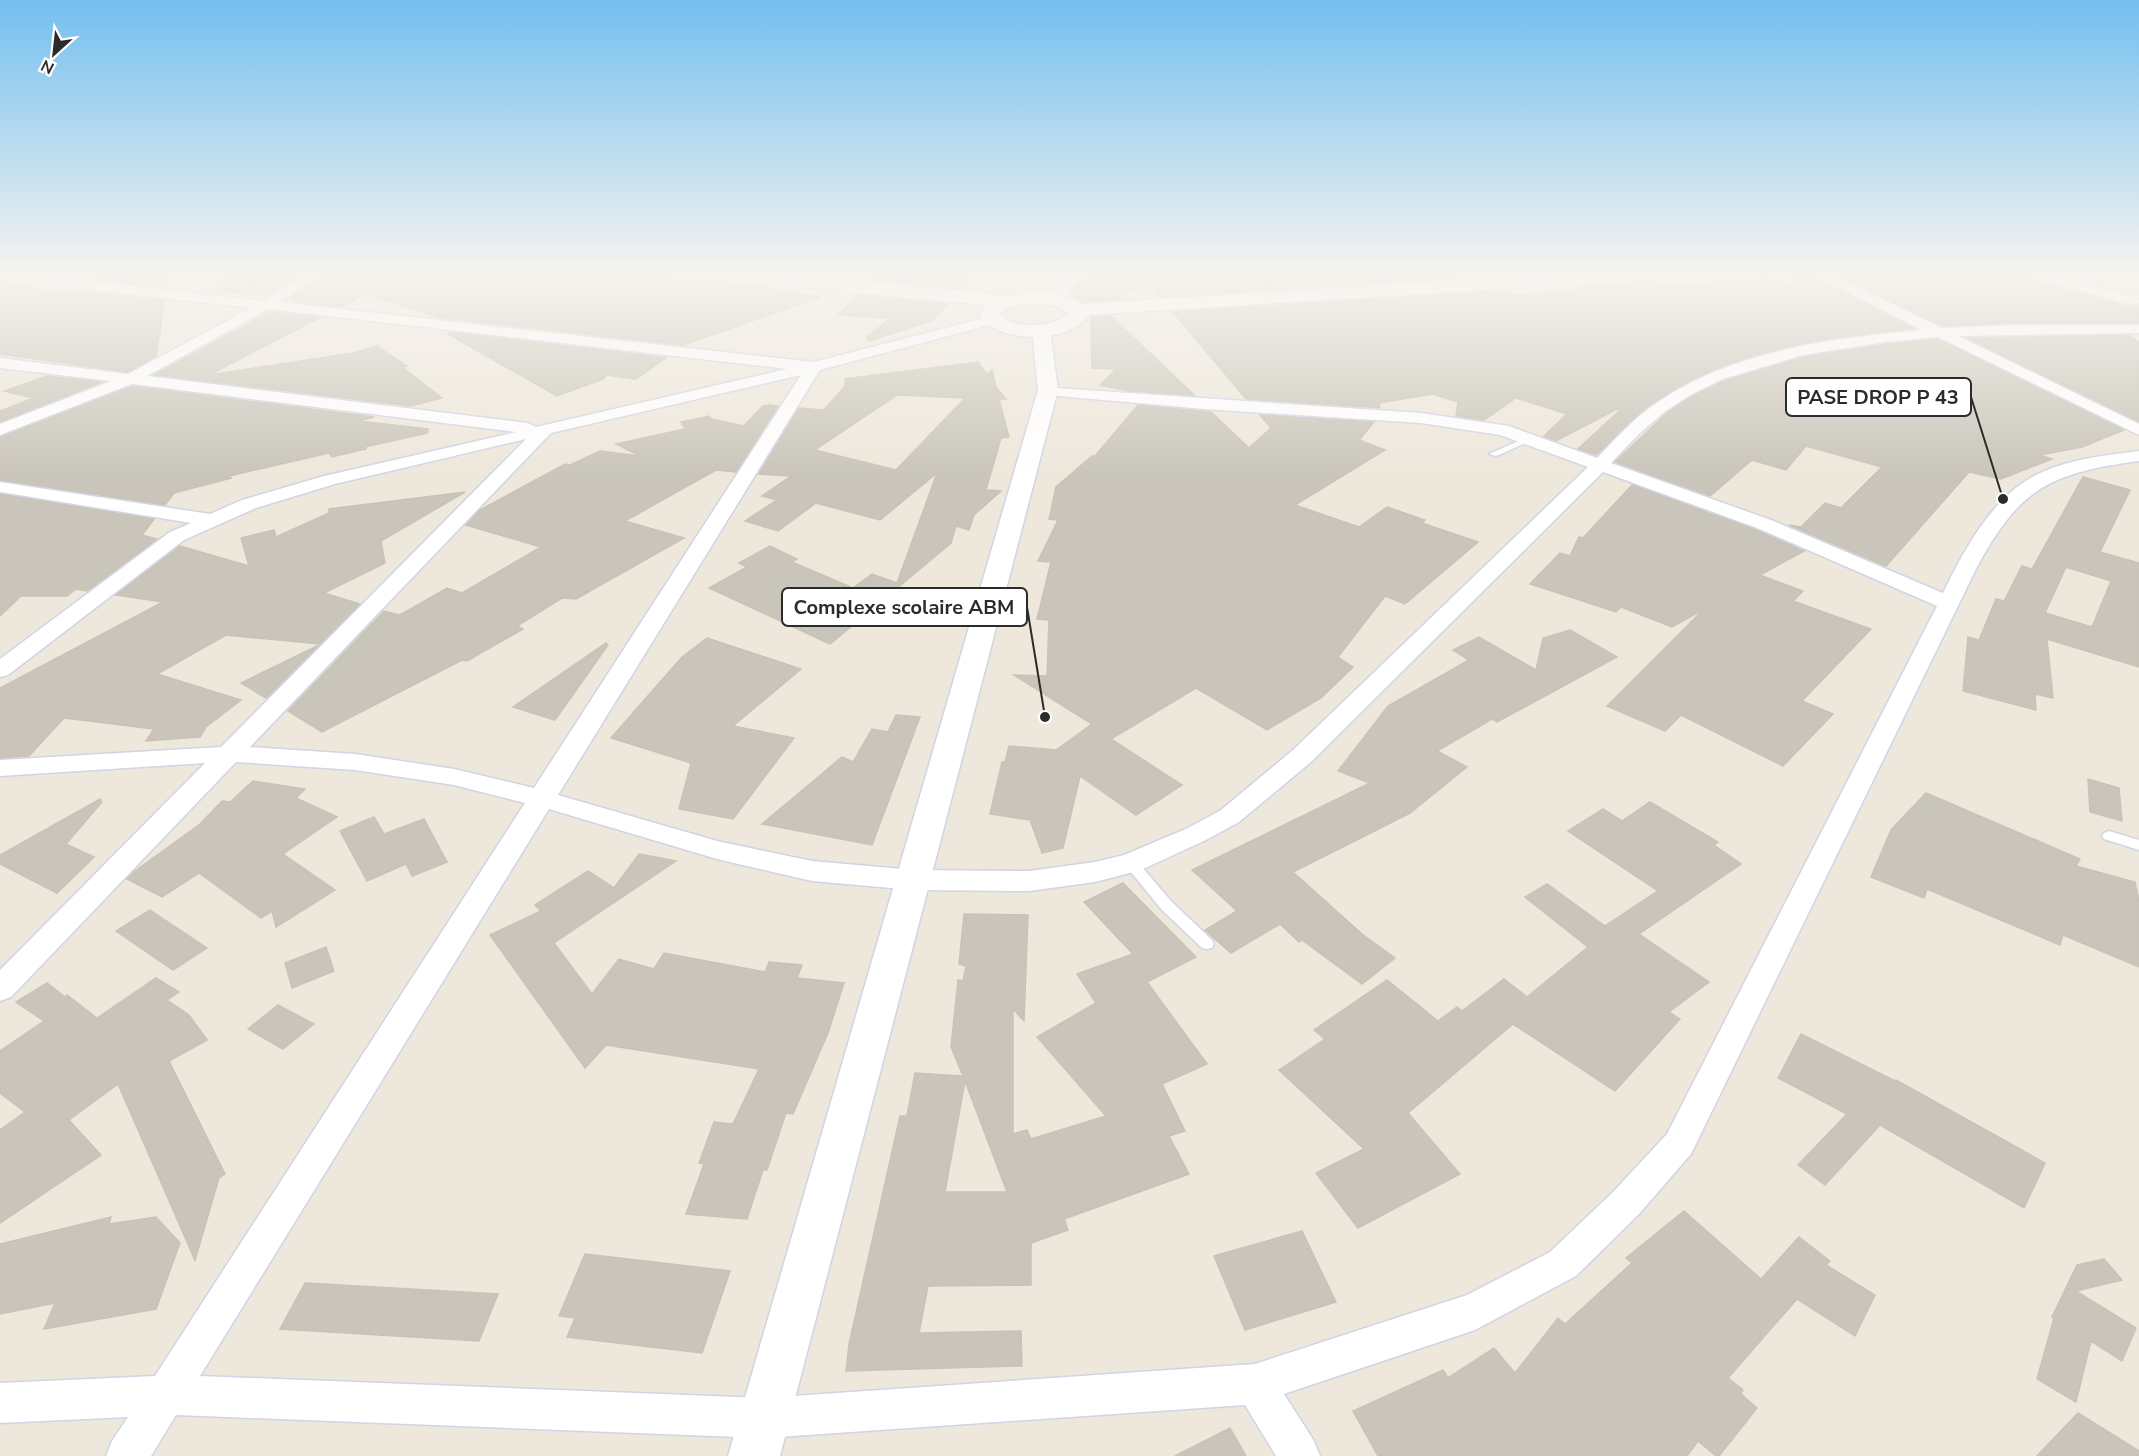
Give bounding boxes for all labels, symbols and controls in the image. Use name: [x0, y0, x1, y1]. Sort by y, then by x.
north arrow: [24, 24, 84, 84]
text: N: [37, 54, 58, 79]
callout: PASE DROP P 43: [1786, 378, 1971, 416]
text: PASE DROP P 43: [1797, 384, 1959, 411]
callout: Complexe scolaire ABM: [782, 588, 1027, 626]
text: Complexe scolaire ABM: [794, 594, 1014, 621]

